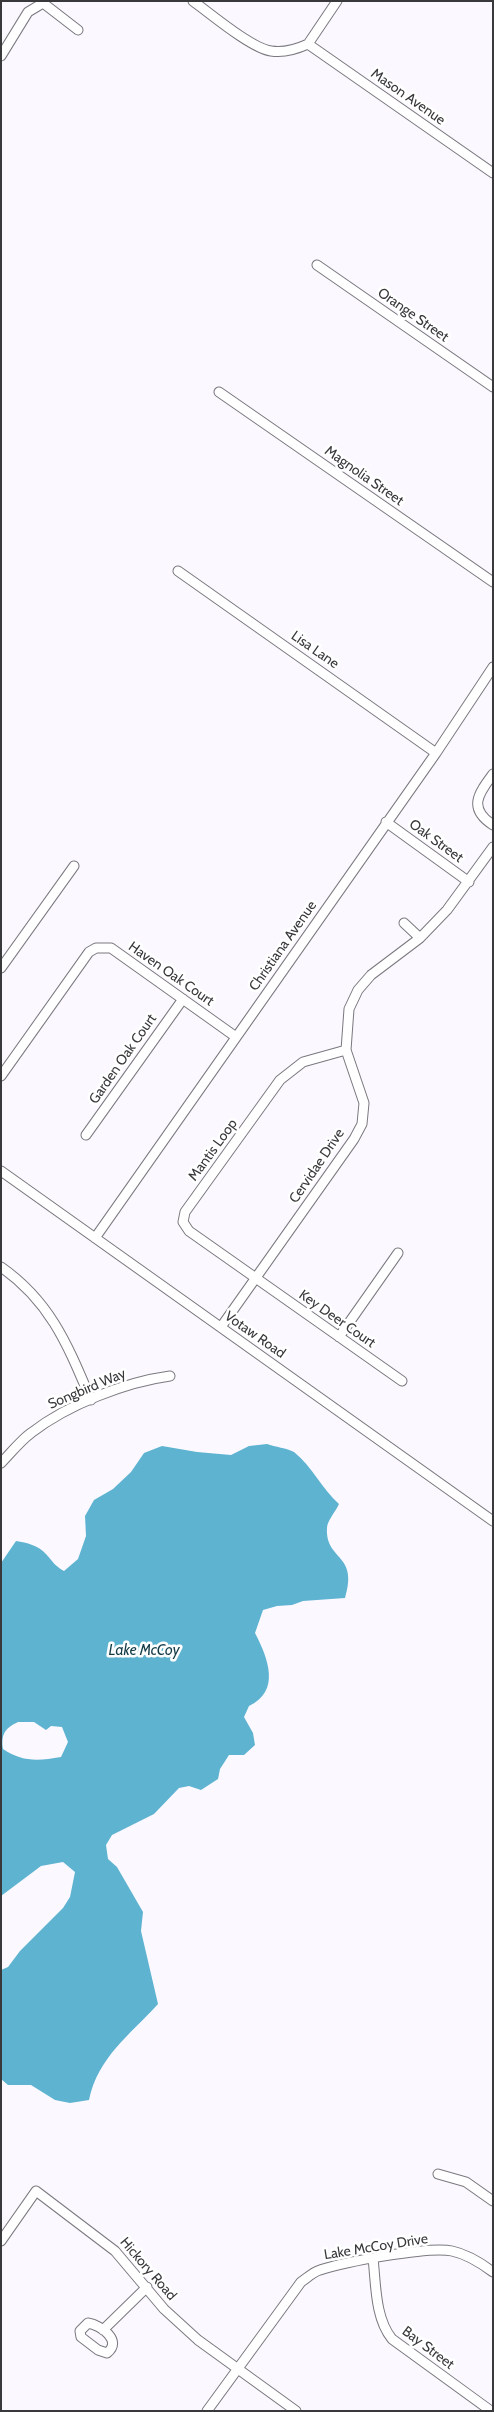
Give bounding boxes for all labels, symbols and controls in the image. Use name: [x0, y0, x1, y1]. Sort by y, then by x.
street label: Mason Avenue: [368, 65, 448, 129]
street label: Orange Street: [374, 284, 452, 346]
street label: Magnolia Street: [321, 443, 407, 509]
street label: Lisa Lane: [288, 628, 342, 672]
street label: Oak Street: [406, 816, 466, 866]
street label: Christiana Avenue: [246, 898, 320, 994]
street label: Haven Oak Court: [125, 938, 217, 1010]
street label: Garden Oak Court: [86, 1011, 160, 1107]
street label: Mantis Loop: [185, 1116, 241, 1184]
street label: Cervidae Drive: [286, 1126, 348, 1206]
street label: Key Deer Court: [296, 1286, 378, 1352]
street label: Votaw Road: [221, 1308, 289, 1362]
street label: Songbird Way: [46, 1365, 128, 1413]
water label: Lake McCoy: [108, 1642, 180, 1660]
street label: Lake McCoy Drive: [323, 2230, 429, 2264]
street label: Hickory Road: [116, 2234, 180, 2304]
street label: Bay Street: [399, 2323, 457, 2373]

